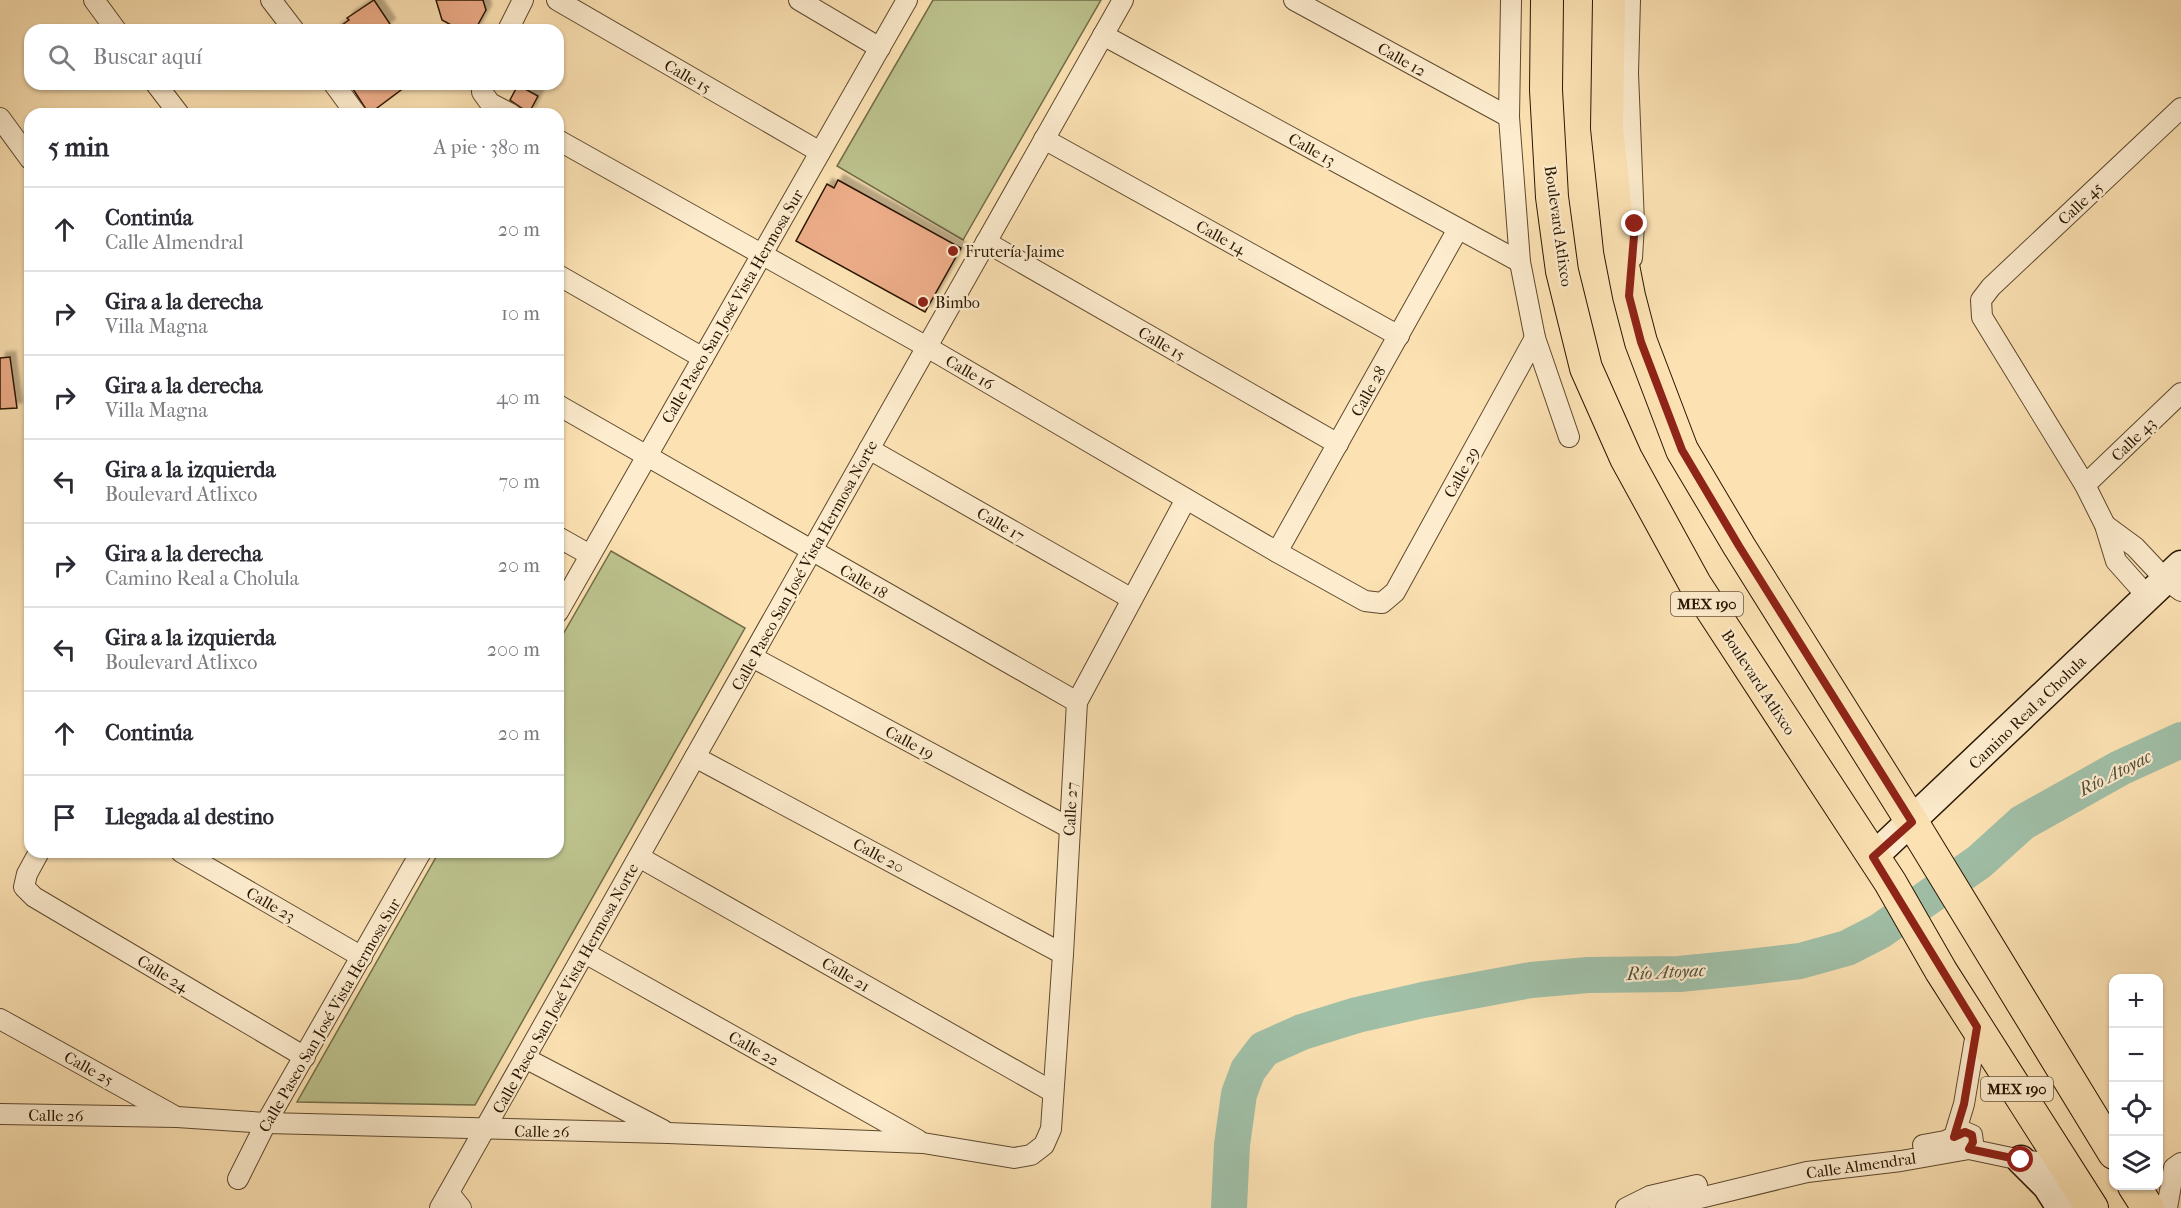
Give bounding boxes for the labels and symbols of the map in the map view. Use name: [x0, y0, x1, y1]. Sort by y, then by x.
street label: Calle 12: [1374, 38, 1429, 80]
street label: Calle 15: [661, 56, 715, 97]
street label: Calle 13: [1285, 129, 1338, 170]
street label: Boulevard Atlixco: [1541, 164, 1576, 288]
street label: Calle 45: [2054, 178, 2107, 229]
street label: Calle Paseo San José Vista Hermosa Sur: [657, 186, 807, 427]
route end: [1621, 210, 1647, 236]
street label: Calle 14: [1193, 216, 1249, 259]
place label: Frutería Jaime: [965, 242, 1064, 261]
marker: Frutería Jaime: [946, 244, 960, 258]
place label: Bimbo: [935, 293, 980, 312]
marker: Bimbo: [916, 295, 930, 309]
street label: Calle 15: [1135, 323, 1189, 364]
street label: Calle 16: [942, 351, 998, 394]
street label: Calle 28: [1347, 363, 1390, 420]
street label: Calle 43: [2107, 414, 2159, 465]
street label: Calle Paseo San José Vista Hermosa Norte: [727, 437, 881, 694]
street label: Calle 29: [1440, 444, 1483, 501]
street label: Calle 17: [974, 503, 1028, 546]
street label: Calle 18: [836, 560, 891, 603]
road number: MEX 190: [1671, 592, 1743, 616]
street label: Boulevard Atlixco: [1717, 626, 1800, 739]
street label: Camino Real a Cholula: [1965, 651, 2090, 773]
street label: Calle 19: [882, 722, 937, 763]
water label: Río Atoyac: [2074, 746, 2156, 801]
street label: Calle 27: [1060, 781, 1081, 837]
street label: Calle 20: [850, 834, 908, 877]
street label: Calle Paseo San José Vista Hermosa Norte: [488, 860, 642, 1117]
street label: Calle 23: [243, 883, 298, 926]
street label: Calle Paseo San José Vista Hermosa Sur: [254, 895, 404, 1136]
street label: Calle 24: [134, 951, 192, 996]
street label: Calle 21: [818, 953, 873, 996]
water label: Río Atoyac: [1625, 960, 1707, 985]
street label: Calle 22: [725, 1027, 782, 1070]
street label: Calle 25: [61, 1047, 117, 1090]
road number: MEX 190: [1981, 1077, 2053, 1101]
street label: Calle 26: [28, 1106, 84, 1125]
street label: Calle 26: [514, 1122, 570, 1141]
route start: [2007, 1146, 2033, 1172]
street label: Calle Almendral: [1805, 1148, 1918, 1183]

